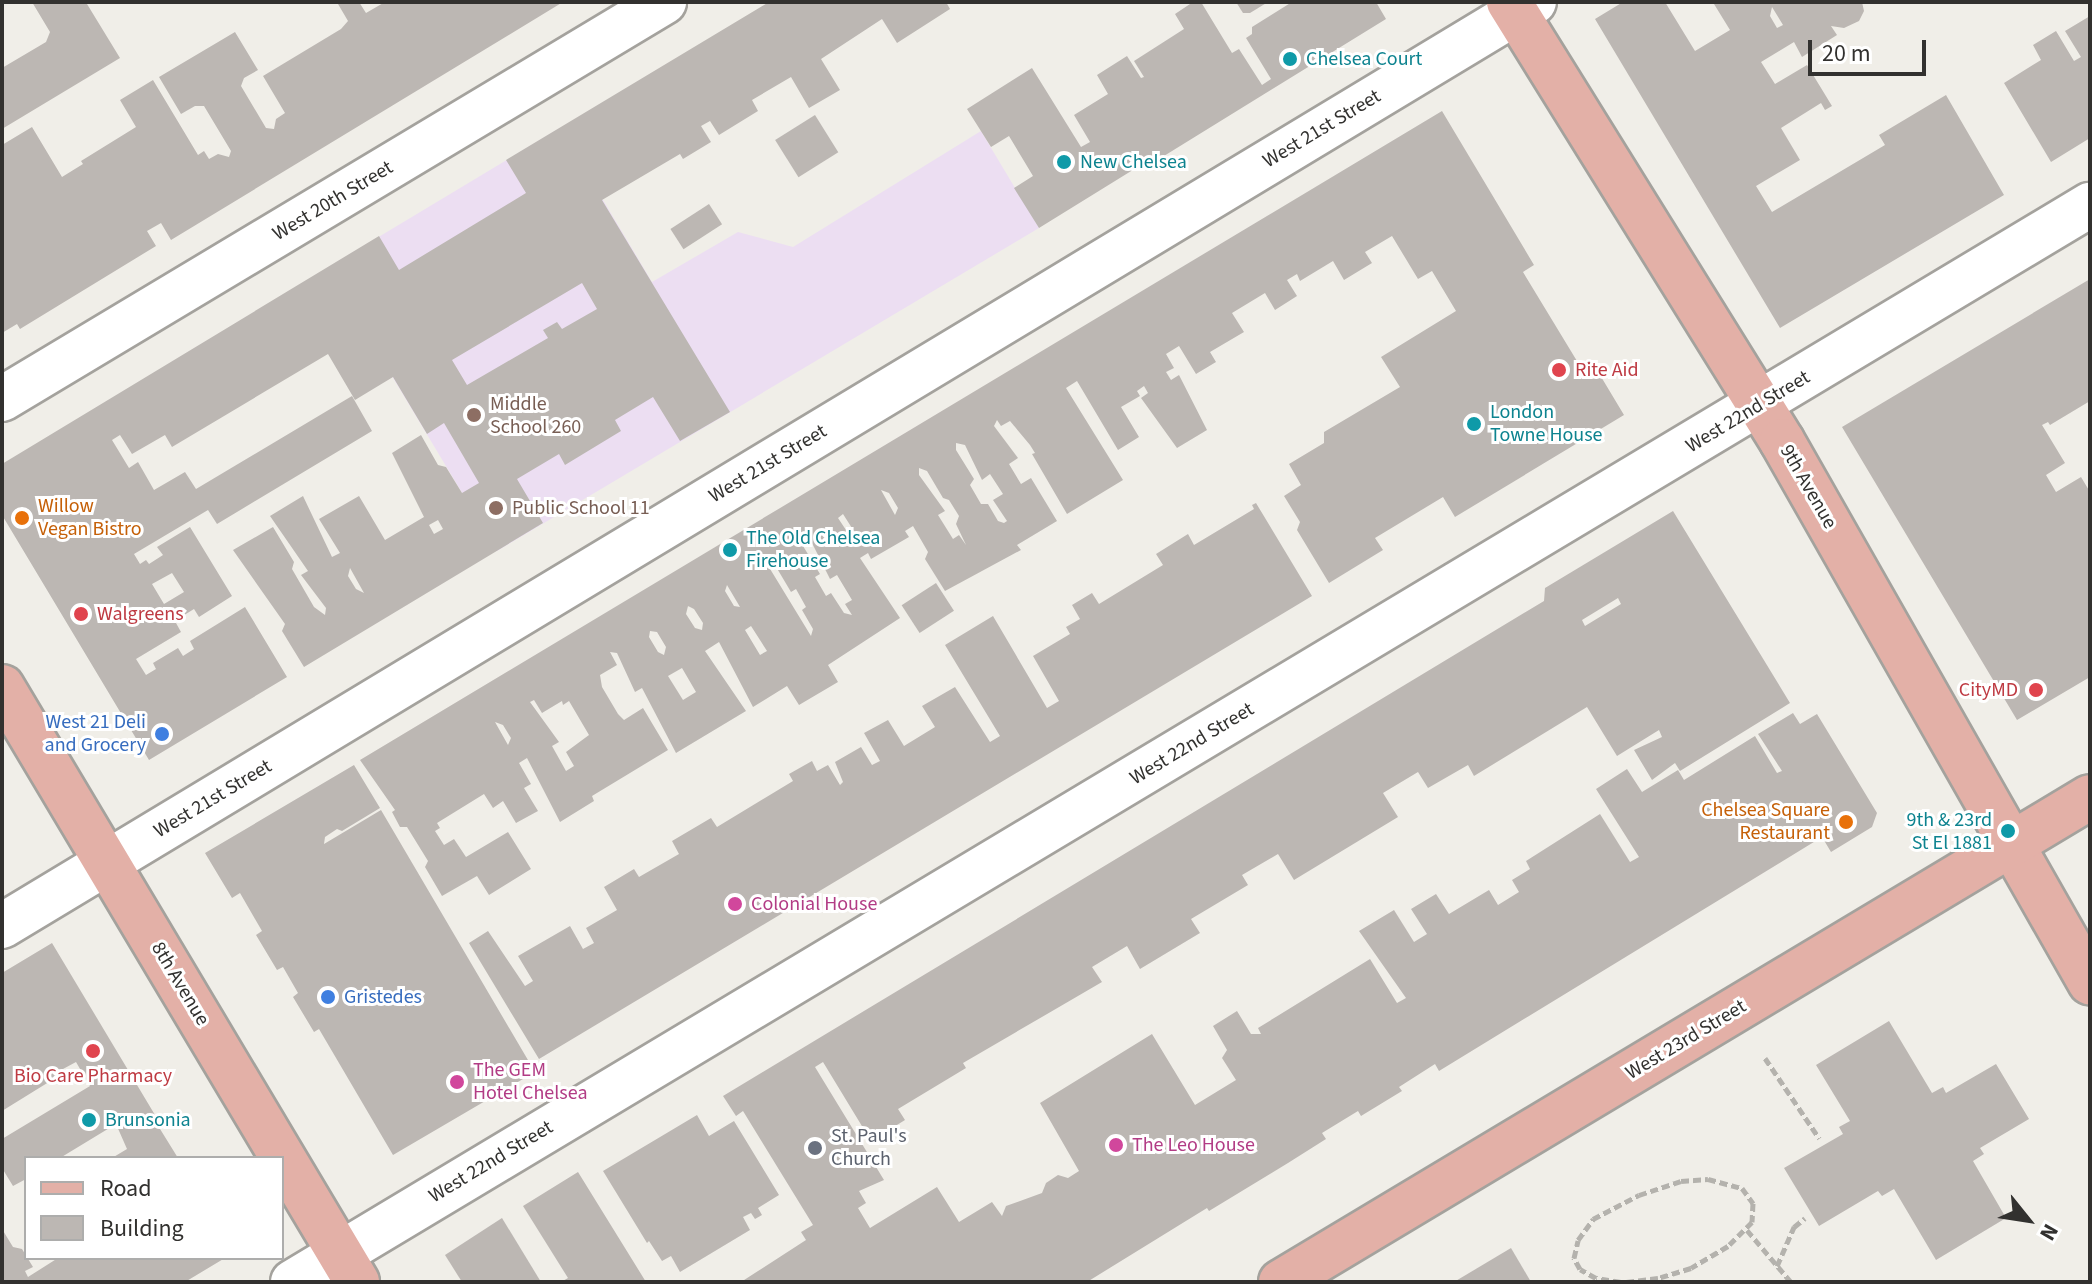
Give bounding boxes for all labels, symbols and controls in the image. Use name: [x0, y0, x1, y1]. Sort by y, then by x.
scale bar: [1812, 24, 1930, 74]
text: 20 m: [1822, 36, 1871, 71]
place label: Chelsea Court: [1306, 47, 1422, 71]
marker: Chelsea Court: [1281, 50, 1299, 68]
street label: West 21st Street: [1259, 84, 1385, 174]
place label: New Chelsea: [1080, 150, 1187, 174]
marker: New Chelsea: [1055, 153, 1073, 171]
street label: West 20th Street: [269, 156, 397, 246]
place label: Rite Aid: [1575, 358, 1639, 382]
marker: Rite Aid: [1550, 361, 1568, 379]
street label: West 22nd Street: [1682, 366, 1814, 458]
place label: Middle School 260: [490, 392, 581, 439]
place label: London Towne House: [1490, 400, 1602, 447]
marker: Middle School 260: [465, 406, 483, 424]
marker: London Towne House: [1465, 415, 1483, 433]
street label: West 21st Street: [705, 419, 831, 509]
street label: 9th Avenue: [1774, 441, 1842, 533]
place label: Willow Vegan Bistro: [38, 494, 141, 541]
place label: Public School 11: [512, 496, 650, 520]
marker: Public School 11: [487, 499, 505, 517]
marker: Willow Vegan Bistro: [13, 509, 31, 527]
place label: The Old Chelsea Firehouse: [746, 526, 880, 573]
marker: The Old Chelsea Firehouse: [721, 541, 739, 559]
place label: Walgreens: [97, 602, 184, 626]
marker: Walgreens: [72, 605, 90, 623]
place label: CityMD: [1959, 678, 2018, 702]
marker: CityMD: [2025, 679, 2047, 701]
street label: West 22nd Street: [1126, 698, 1258, 790]
place label: West 21 Deli and Grocery: [45, 710, 146, 757]
marker: West 21 Deli and Grocery: [153, 725, 171, 743]
street label: West 21st Street: [150, 754, 276, 844]
place label: Chelsea Square Restaurant: [1701, 798, 1830, 845]
place label: 9th & 23rd St El 1881: [1907, 808, 1992, 855]
marker: Chelsea Square Restaurant: [1837, 813, 1855, 831]
marker: 9th & 23rd St El 1881: [1999, 822, 2017, 840]
place label: Colonial House: [751, 892, 877, 916]
marker: Colonial House: [726, 895, 744, 913]
street label: 8th Avenue: [146, 938, 214, 1030]
place label: Gristedes: [344, 985, 422, 1009]
marker: Gristedes: [319, 988, 337, 1006]
street label: West 23rd Street: [1621, 995, 1751, 1085]
marker: Bio Care Pharmacy: [84, 1042, 102, 1060]
place label: The GEM Hotel Chelsea: [473, 1058, 587, 1105]
place label: Bio Care Pharmacy: [14, 1064, 172, 1088]
marker: The GEM Hotel Chelsea: [448, 1073, 466, 1091]
place label: Brunsonia: [105, 1108, 191, 1132]
marker: Brunsonia: [80, 1111, 98, 1129]
street label: West 22nd Street: [425, 1116, 557, 1208]
place label: St. Paul's Church: [831, 1124, 907, 1171]
place label: The Leo House: [1132, 1133, 1255, 1157]
marker: The Leo House: [1107, 1136, 1125, 1154]
marker: St. Paul's Church: [806, 1139, 824, 1157]
legend: [24, 1156, 284, 1260]
text: Road: [100, 1171, 152, 1206]
north arrow: [1988, 1180, 2068, 1260]
text: Building: [100, 1211, 184, 1246]
text: N: [2031, 1218, 2066, 1246]

